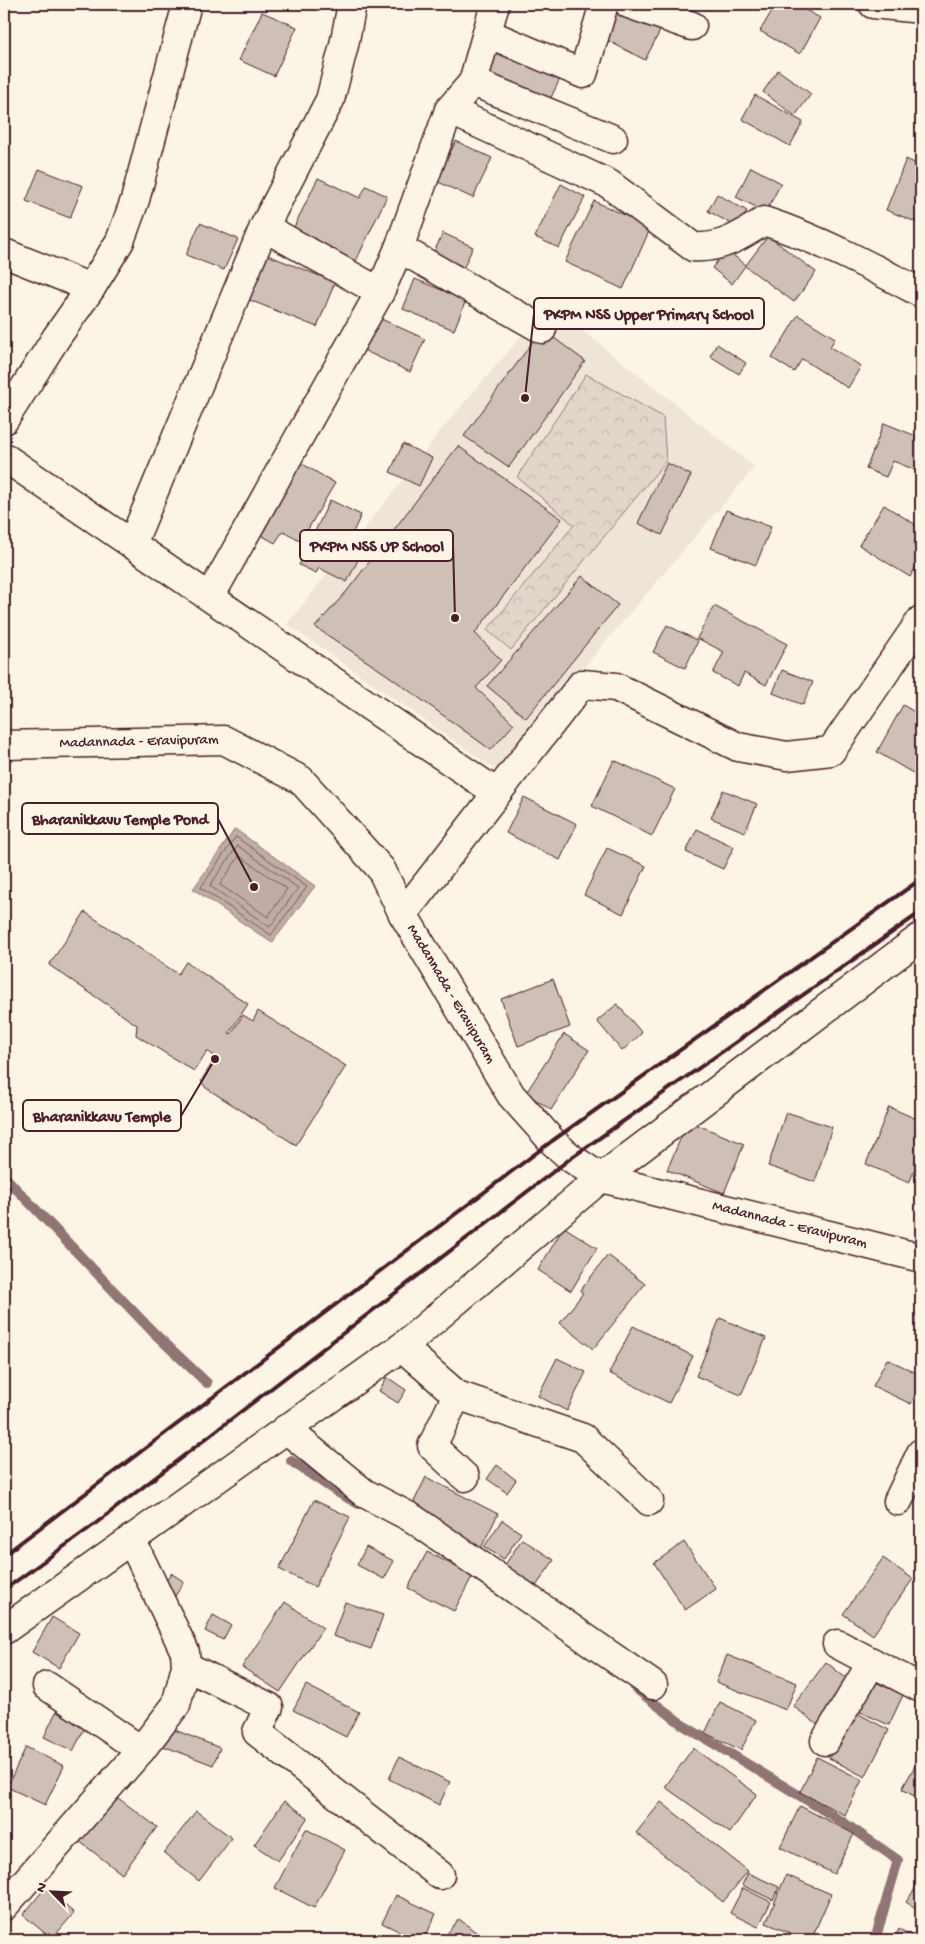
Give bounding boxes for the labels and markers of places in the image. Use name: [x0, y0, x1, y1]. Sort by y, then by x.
callout: PKPM NSS Upper Primary School: [534, 298, 764, 329]
callout: PKPM NSS UP School: [300, 530, 453, 561]
callout: Bharanikkavu Temple Pond: [22, 803, 218, 834]
callout: Bharanikkavu Temple: [23, 1100, 181, 1131]

